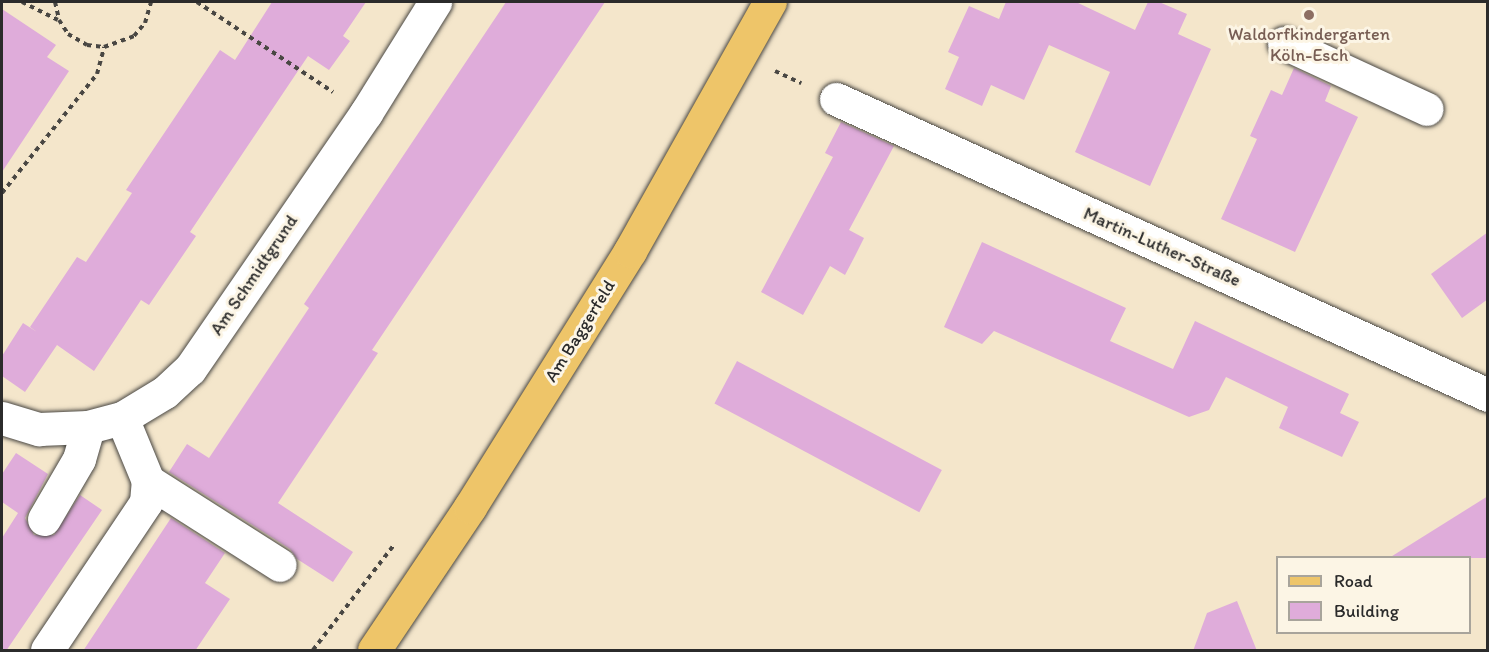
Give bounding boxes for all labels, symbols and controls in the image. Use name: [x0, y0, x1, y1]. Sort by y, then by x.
marker: Waldorfkindergarten Köln-Esch: [1302, 8, 1316, 22]
place label: Waldorfkindergarten Köln-Esch: [1228, 24, 1390, 66]
street label: Martin-Luther-Straße: [1080, 203, 1244, 291]
street label: Am Schmidtgrund: [206, 211, 302, 339]
street label: Am Baggerfeld: [540, 276, 620, 386]
legend: [1276, 556, 1471, 634]
text: Road: [1334, 570, 1373, 592]
text: Building: [1334, 600, 1399, 622]

